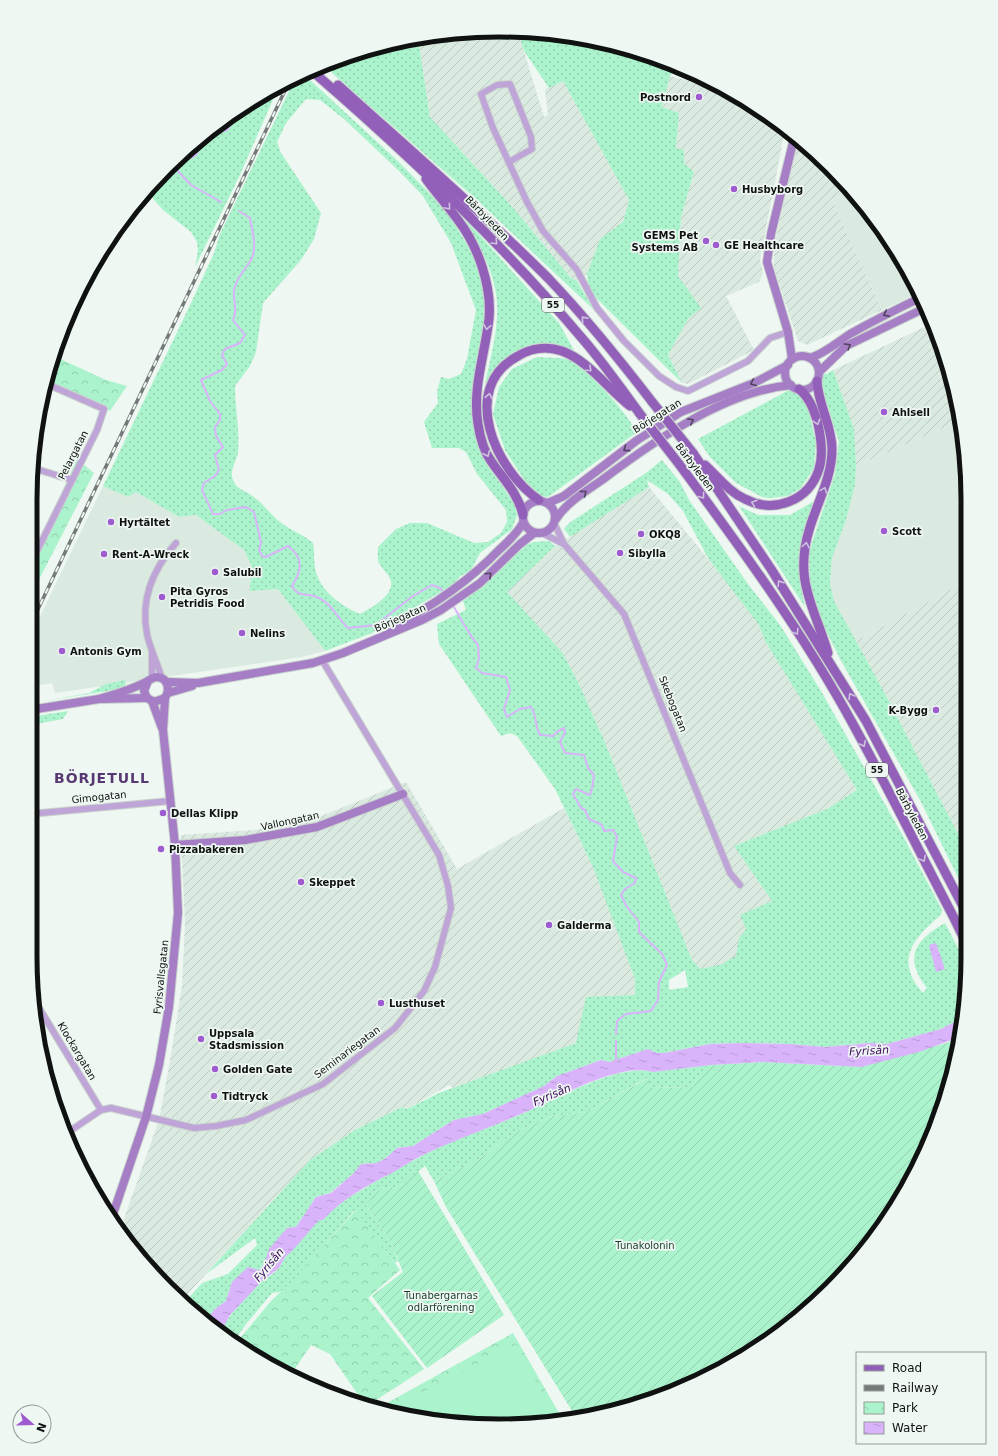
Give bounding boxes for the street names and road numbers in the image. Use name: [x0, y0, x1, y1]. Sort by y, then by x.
street label: Bärbyleden: [463, 194, 511, 242]
road number: 55: [542, 298, 564, 312]
street label: Börjegatan: [631, 397, 683, 435]
street label: Pelargatan: [56, 429, 90, 481]
street label: Bärbyleden: [673, 441, 717, 493]
street label: Börjegatan: [373, 602, 427, 634]
street label: Skebogatan: [657, 674, 689, 734]
road number: 55: [866, 763, 888, 777]
street label: Bärbyleden: [894, 786, 930, 842]
street label: Gimogatan: [71, 789, 127, 805]
street label: Vallongatan: [260, 809, 320, 833]
street label: Fyrisvallsgatan: [152, 939, 170, 1015]
street label: Klockargatan: [55, 1020, 99, 1082]
street label: Seminariegatan: [312, 1024, 382, 1080]

